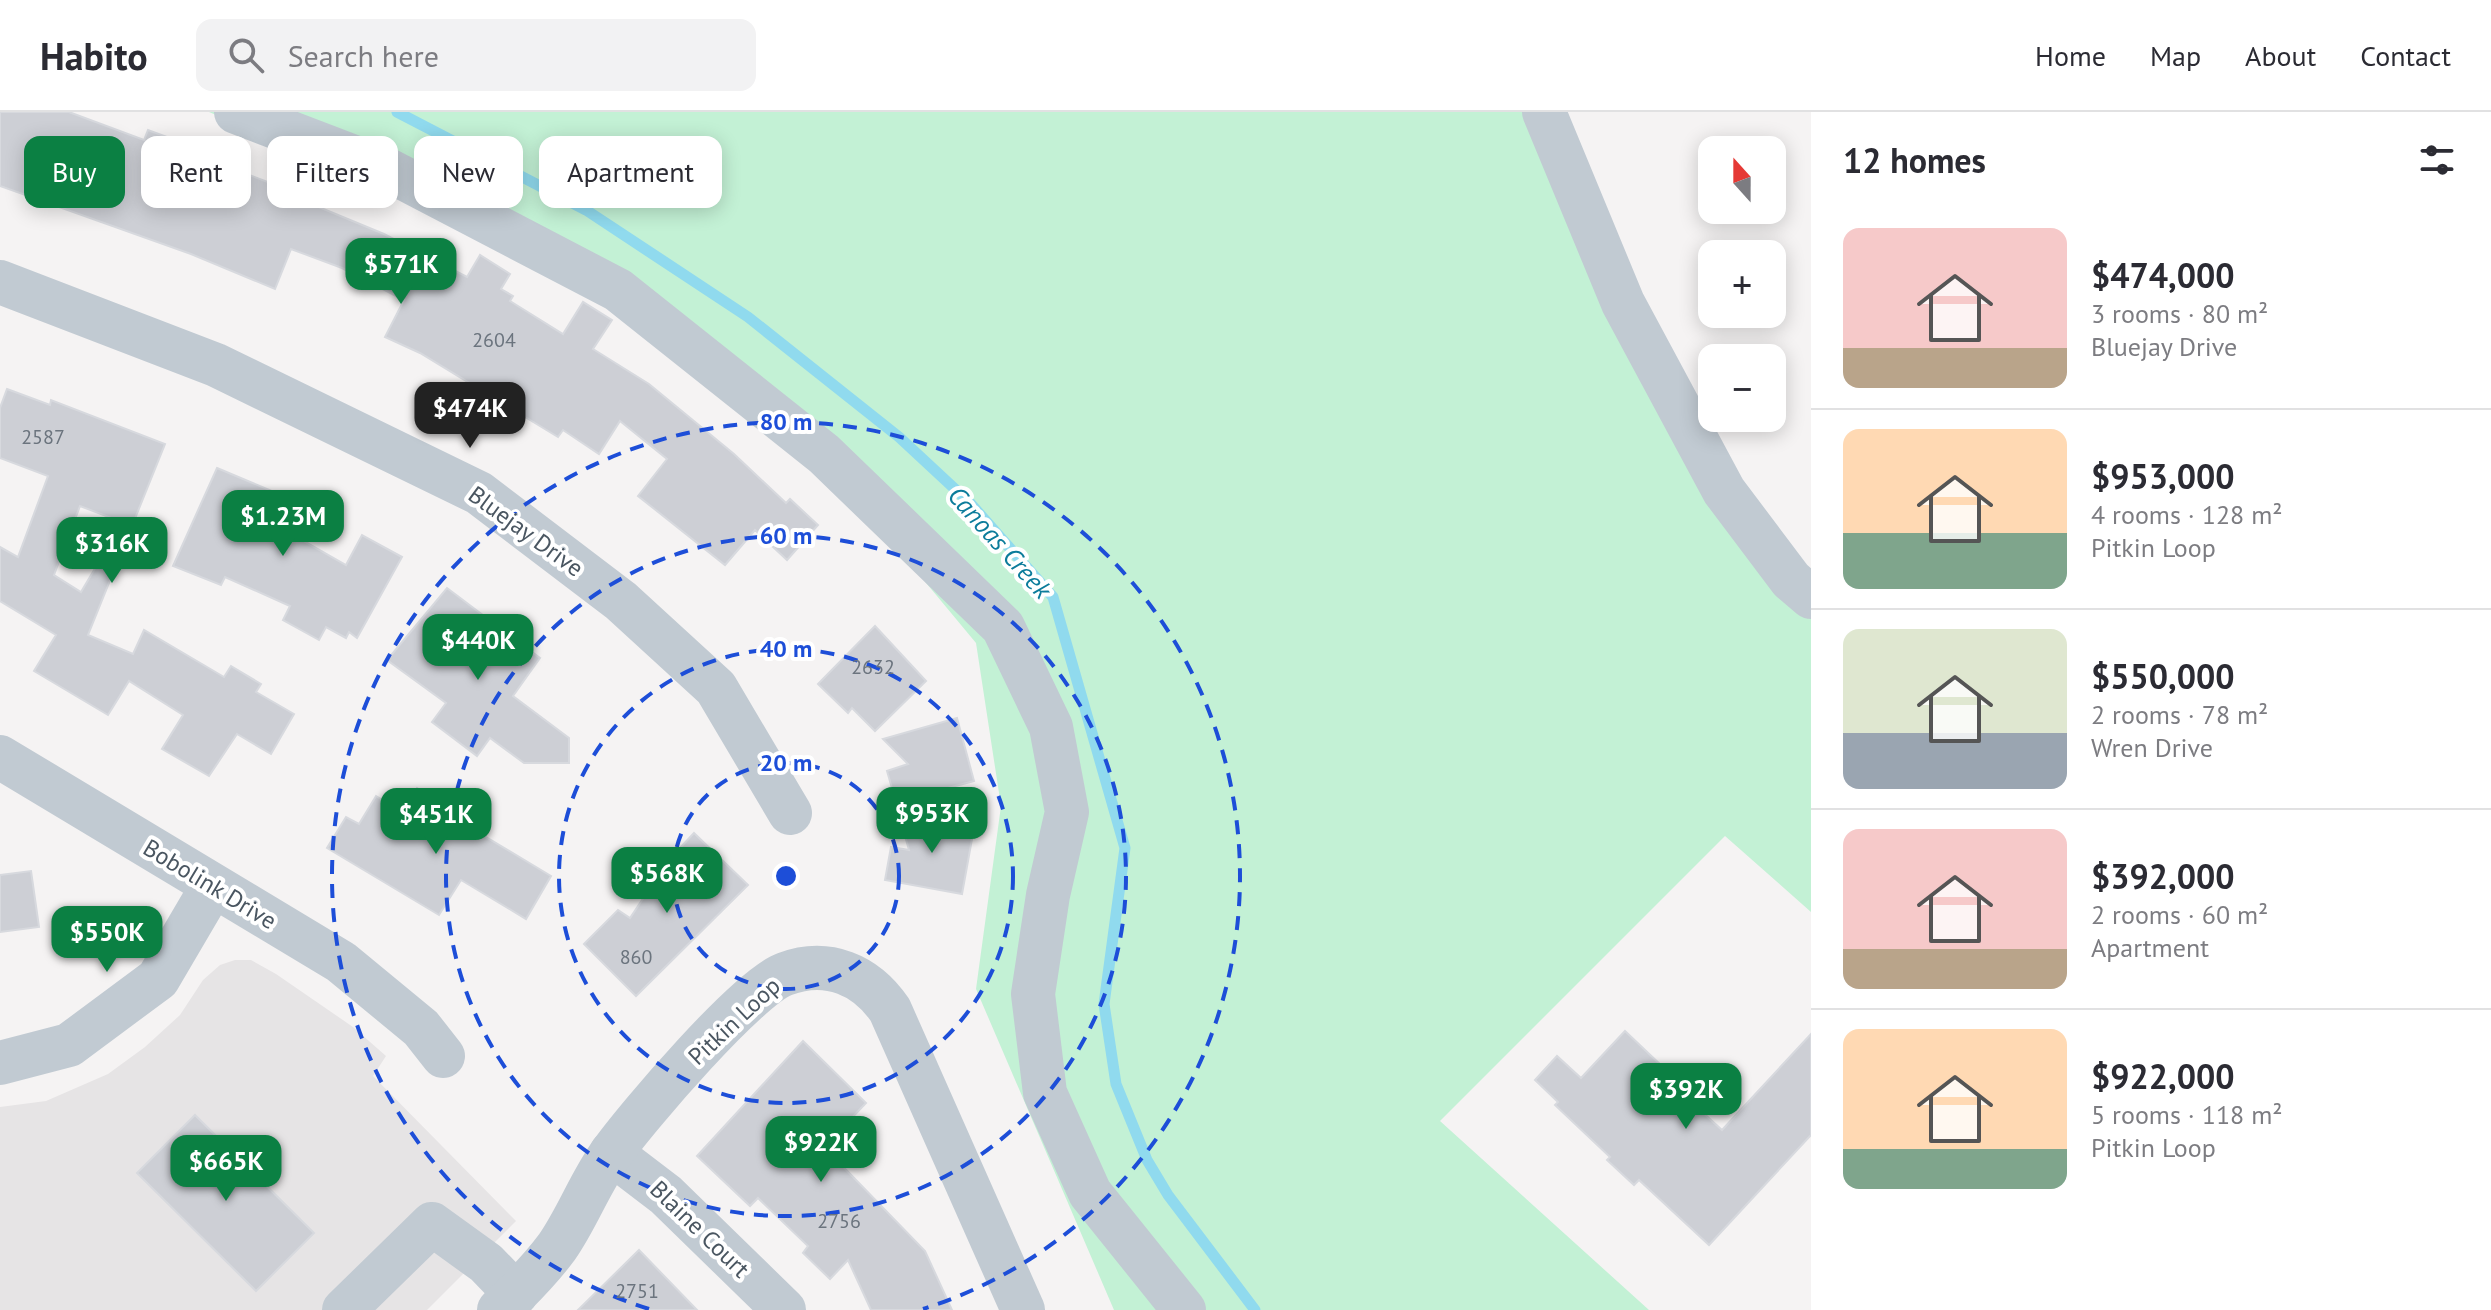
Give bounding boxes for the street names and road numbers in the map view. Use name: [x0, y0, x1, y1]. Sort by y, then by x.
street label: Bluejay Drive: [462, 479, 590, 583]
street label: Bobolink Drive: [138, 832, 282, 936]
street label: Pitkin Loop: [681, 970, 787, 1072]
street label: Blaine Court: [644, 1174, 756, 1284]

